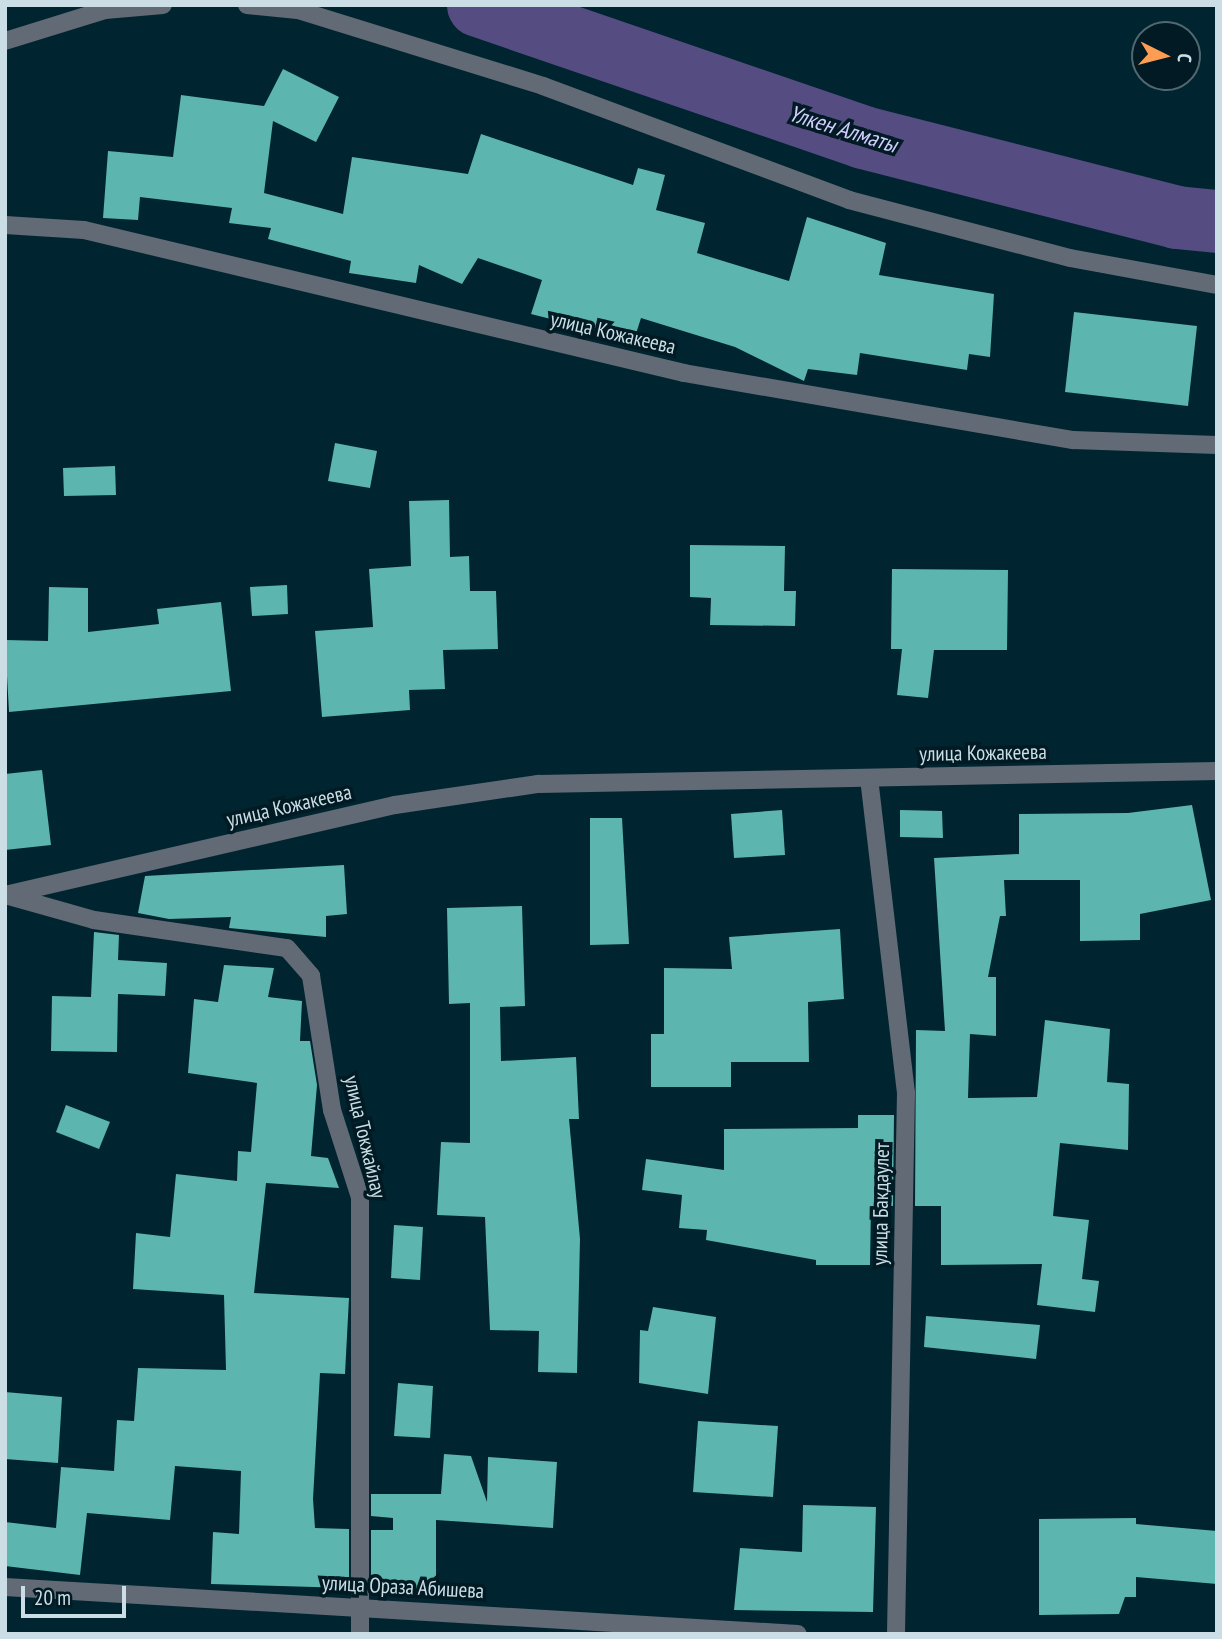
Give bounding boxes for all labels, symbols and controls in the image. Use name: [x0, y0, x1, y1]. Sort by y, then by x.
north arrow: [1131, 21, 1201, 91]
text: С: [1173, 52, 1197, 64]
water label: Үлкен Алматы: [785, 99, 901, 159]
street label: улица Кожакеева: [548, 306, 678, 360]
street label: улица Кожакеева: [919, 739, 1047, 767]
street label: улица Кожакеева: [224, 779, 354, 833]
street label: улица Токжайлау: [339, 1073, 391, 1201]
street label: улица Бакдаулет: [867, 1142, 895, 1266]
street label: улица Ораза Абишева: [321, 1570, 485, 1604]
scale bar: [24, 1572, 130, 1616]
text: 20 m: [34, 1584, 71, 1611]

